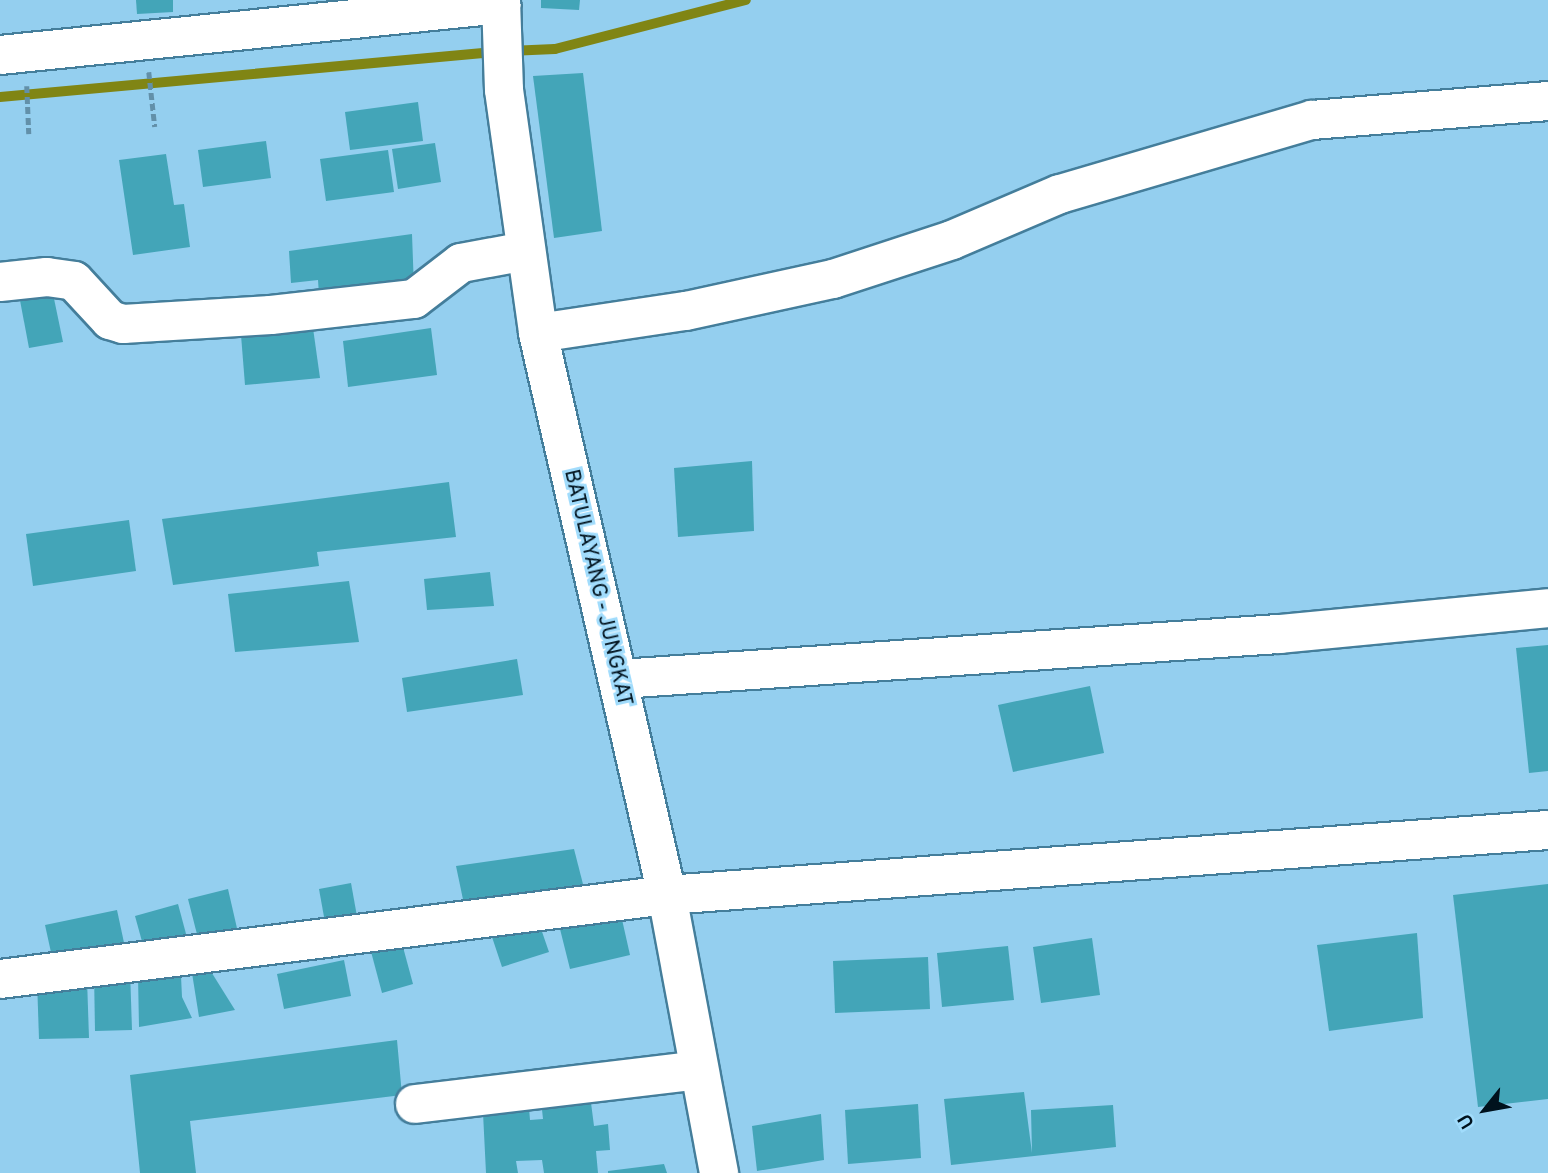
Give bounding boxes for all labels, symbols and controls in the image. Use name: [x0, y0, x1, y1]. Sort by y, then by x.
street label: BATULAYANG - JUNGKAT: [557, 467, 637, 709]
north arrow: [1450, 1075, 1520, 1145]
text: U: [1453, 1109, 1481, 1133]

